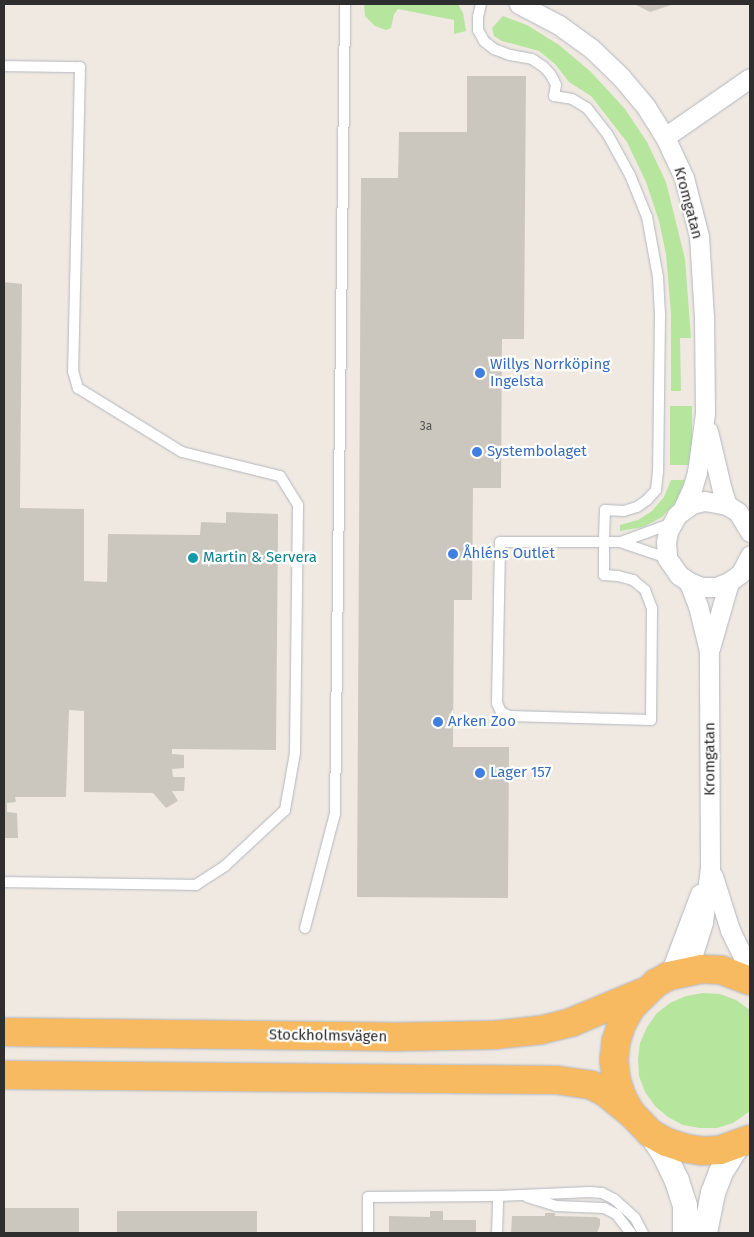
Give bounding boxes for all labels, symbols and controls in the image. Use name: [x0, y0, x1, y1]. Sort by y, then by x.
street label: Kromgatan: [670, 165, 706, 241]
place label: Willys Norrköping Ingelsta: [490, 355, 610, 390]
marker: Willys Norrköping Ingelsta: [474, 367, 486, 379]
house number: 3a: [420, 420, 432, 434]
place label: Systembolaget: [487, 443, 587, 461]
marker: Systembolaget: [471, 446, 483, 458]
place label: Åhléns Outlet: [463, 545, 555, 563]
marker: Åhléns Outlet: [447, 548, 459, 560]
place label: Martin & Servera: [203, 549, 317, 567]
marker: Martin & Servera: [187, 552, 199, 564]
place label: Arken Zoo: [448, 713, 516, 731]
marker: Arken Zoo: [432, 716, 444, 728]
street label: Kromgatan: [701, 722, 719, 796]
place label: Lager 157: [490, 764, 551, 782]
marker: Lager 157: [474, 767, 486, 779]
street label: Stockholmsvägen: [269, 1026, 387, 1046]

